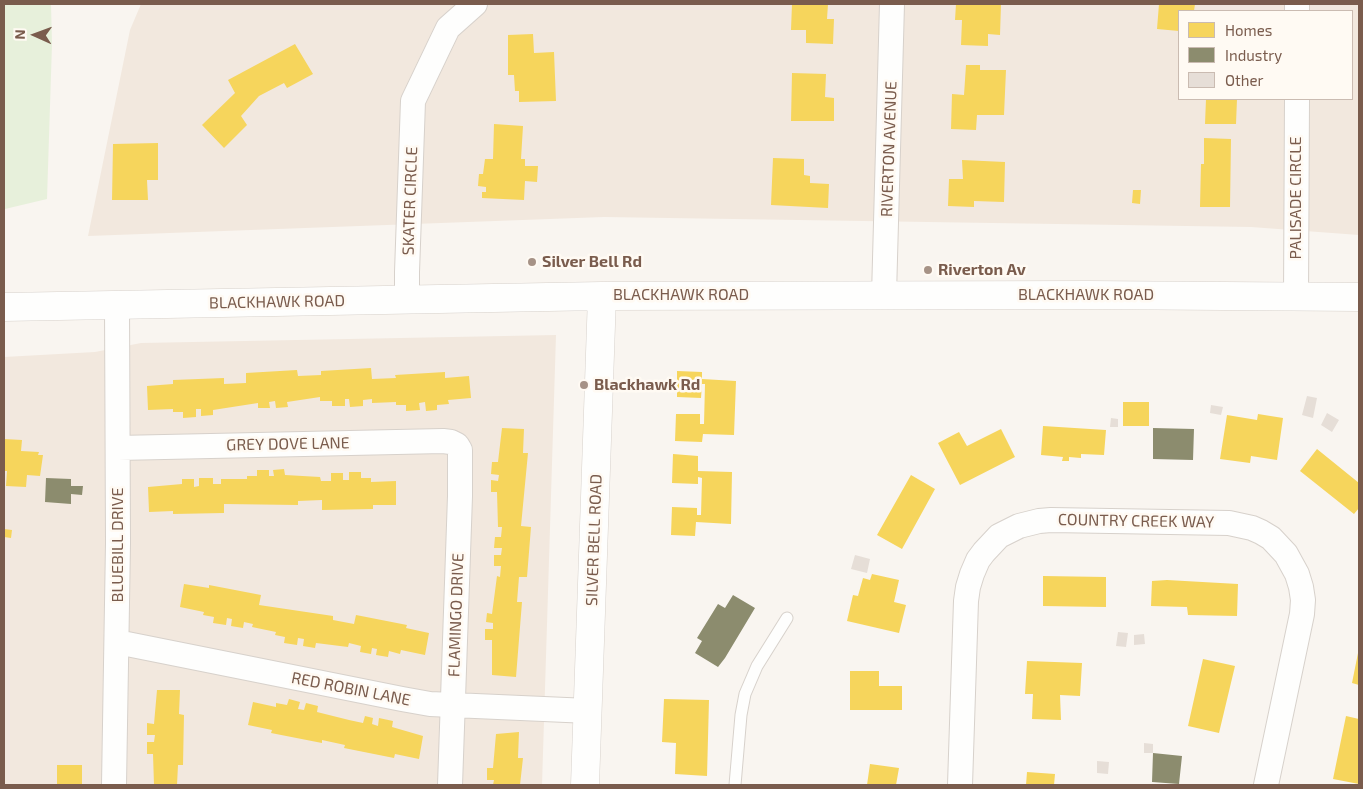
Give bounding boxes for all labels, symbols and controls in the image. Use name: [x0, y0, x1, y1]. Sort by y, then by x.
north arrow: [10, 10, 60, 60]
legend: [1178, 10, 1353, 100]
text: Homes: [1225, 21, 1272, 39]
text: N: [11, 29, 28, 40]
text: Industry: [1225, 46, 1282, 64]
text: Other: [1225, 71, 1264, 89]
street label: RIVERTON AVENUE: [877, 81, 901, 217]
street label: PALISADE CIRCLE: [1286, 137, 1306, 259]
street label: SKATER CIRCLE: [399, 146, 421, 256]
place label: Silver Bell Rd: [542, 252, 642, 272]
marker: Silver Bell Rd: [526, 256, 538, 268]
place label: Riverton Av: [938, 260, 1026, 280]
marker: Riverton Av: [922, 264, 934, 276]
street label: BLACKHAWK ROAD: [613, 285, 749, 305]
street label: BLACKHAWK ROAD: [1018, 285, 1154, 305]
street label: BLACKHAWK ROAD: [209, 291, 345, 313]
place label: Blackhawk Rd: [594, 375, 700, 395]
marker: Blackhawk Rd: [578, 379, 590, 391]
street label: GREY DOVE LANE: [226, 433, 350, 455]
street label: SILVER BELL ROAD: [582, 474, 606, 606]
street label: BLUEBILL DRIVE: [108, 487, 128, 603]
street label: COUNTRY CREEK WAY: [1058, 510, 1214, 532]
street label: FLAMINGO DRIVE: [444, 553, 468, 677]
street label: RED ROBIN LANE: [290, 668, 412, 710]

